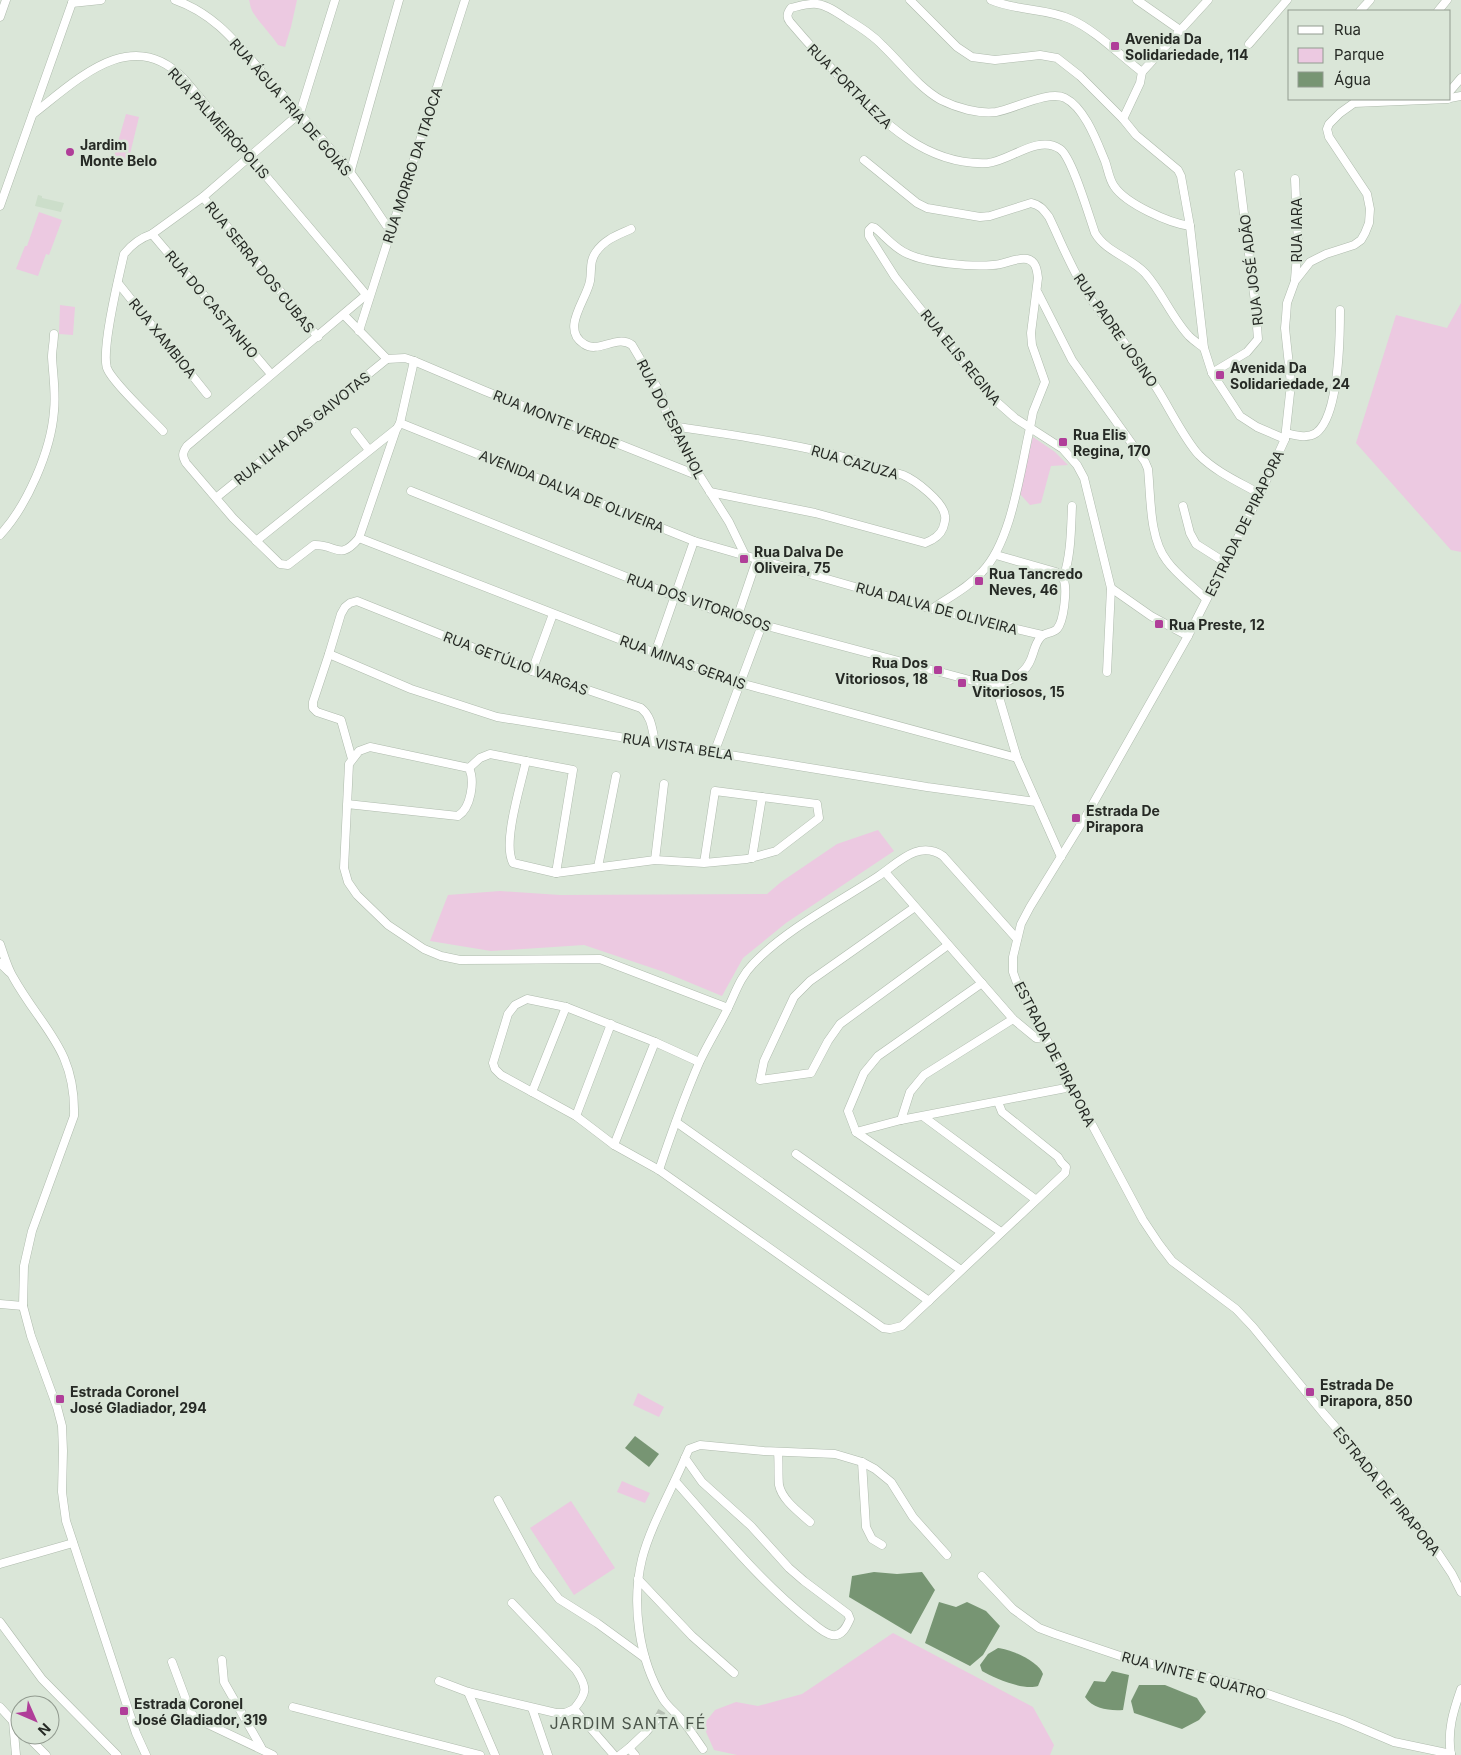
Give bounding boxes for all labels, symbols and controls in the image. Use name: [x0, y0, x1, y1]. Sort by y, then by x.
legend: [1288, 10, 1451, 100]
text: Rua: [1334, 20, 1361, 39]
place label: Avenida Da Solidariedade, 114: [1125, 30, 1248, 63]
street label: RUA ÁGUA FRIA DE GOIÁS: [227, 35, 355, 179]
street label: RUA FORTALEZA: [804, 40, 896, 132]
marker: Avenida Da Solidariedade, 114: [1109, 40, 1121, 52]
text: Parque: [1334, 45, 1384, 64]
street label: RUA PALMEIRÓPOLIS: [165, 64, 273, 182]
text: Água: [1334, 70, 1371, 89]
street label: RUA MORRO DA ITAOCA: [379, 84, 445, 245]
place label: Jardim Monte Belo: [80, 136, 157, 169]
marker: Jardim Monte Belo: [64, 146, 76, 158]
street label: RUA IARA: [1288, 197, 1305, 262]
street label: RUA SERRA DOS CUBAS: [202, 198, 318, 336]
street label: RUA JOSÉ ADÃO: [1236, 213, 1266, 327]
street label: RUA DO CASTANHO: [162, 247, 262, 361]
street label: RUA PADRE JOSINO: [1070, 270, 1162, 390]
street label: RUA XAMBIOA: [126, 295, 200, 381]
street label: RUA ELIS REGINA: [917, 306, 1005, 408]
street label: RUA DO ESPANHOL: [633, 356, 709, 482]
place label: Avenida Da Solidariedade, 24: [1230, 359, 1350, 392]
street label: RUA ILHA DAS GAIVOTAS: [231, 368, 373, 488]
marker: Avenida Da Solidariedade, 24: [1214, 369, 1226, 381]
street label: RUA MONTE VERDE: [491, 386, 621, 452]
place label: Rua Elis Regina, 170: [1073, 426, 1151, 459]
marker: Rua Elis Regina, 170: [1057, 436, 1069, 448]
street label: RUA CAZUZA: [809, 441, 901, 483]
street label: AVENIDA DALVA DE OLIVEIRA: [477, 446, 667, 536]
street label: ESTRADA DE PIRAPORA: [1201, 447, 1287, 599]
place label: Rua Dalva De Oliveira, 75: [754, 543, 844, 576]
marker: Rua Dalva De Oliveira, 75: [738, 553, 750, 565]
place label: Rua Tancredo Neves, 46: [989, 565, 1083, 598]
street label: RUA DOS VITORIOSOS: [625, 569, 773, 635]
marker: Rua Tancredo Neves, 46: [973, 575, 985, 587]
street label: RUA DALVA DE OLIVEIRA: [854, 578, 1020, 638]
place label: Rua Preste, 12: [1169, 616, 1265, 633]
marker: Rua Preste, 12: [1153, 618, 1165, 630]
street label: RUA GETÚLIO VARGAS: [441, 628, 591, 698]
street label: RUA MINAS GERAIS: [618, 631, 748, 693]
place label: Rua Dos Vitoriosos, 18: [835, 654, 928, 687]
marker: Rua Dos Vitoriosos, 18: [932, 664, 944, 676]
place label: Rua Dos Vitoriosos, 15: [972, 667, 1065, 700]
marker: Rua Dos Vitoriosos, 15: [956, 677, 968, 689]
street label: RUA VISTA BELA: [621, 729, 735, 763]
place label: Estrada De Pirapora: [1086, 802, 1160, 835]
marker: Estrada De Pirapora: [1070, 812, 1082, 824]
street label: ESTRADA DE PIRAPORA: [1011, 979, 1099, 1130]
place label: Estrada De Pirapora, 850: [1320, 1376, 1413, 1409]
place label: Estrada Coronel José Gladiador, 294: [70, 1383, 207, 1416]
marker: Estrada De Pirapora, 850: [1304, 1386, 1316, 1398]
marker: Estrada Coronel José Gladiador, 294: [54, 1393, 66, 1405]
street label: ESTRADA DE PIRAPORA: [1330, 1423, 1444, 1559]
street label: RUA VINTE E QUATRO: [1120, 1648, 1268, 1702]
north arrow: [10, 1695, 60, 1745]
place label: Estrada Coronel José Gladiador, 319: [134, 1695, 267, 1728]
marker: Estrada Coronel José Gladiador, 319: [118, 1705, 130, 1717]
district label: JARDIM SANTA FÉ: [550, 1713, 706, 1733]
text: N: [35, 1720, 54, 1739]

